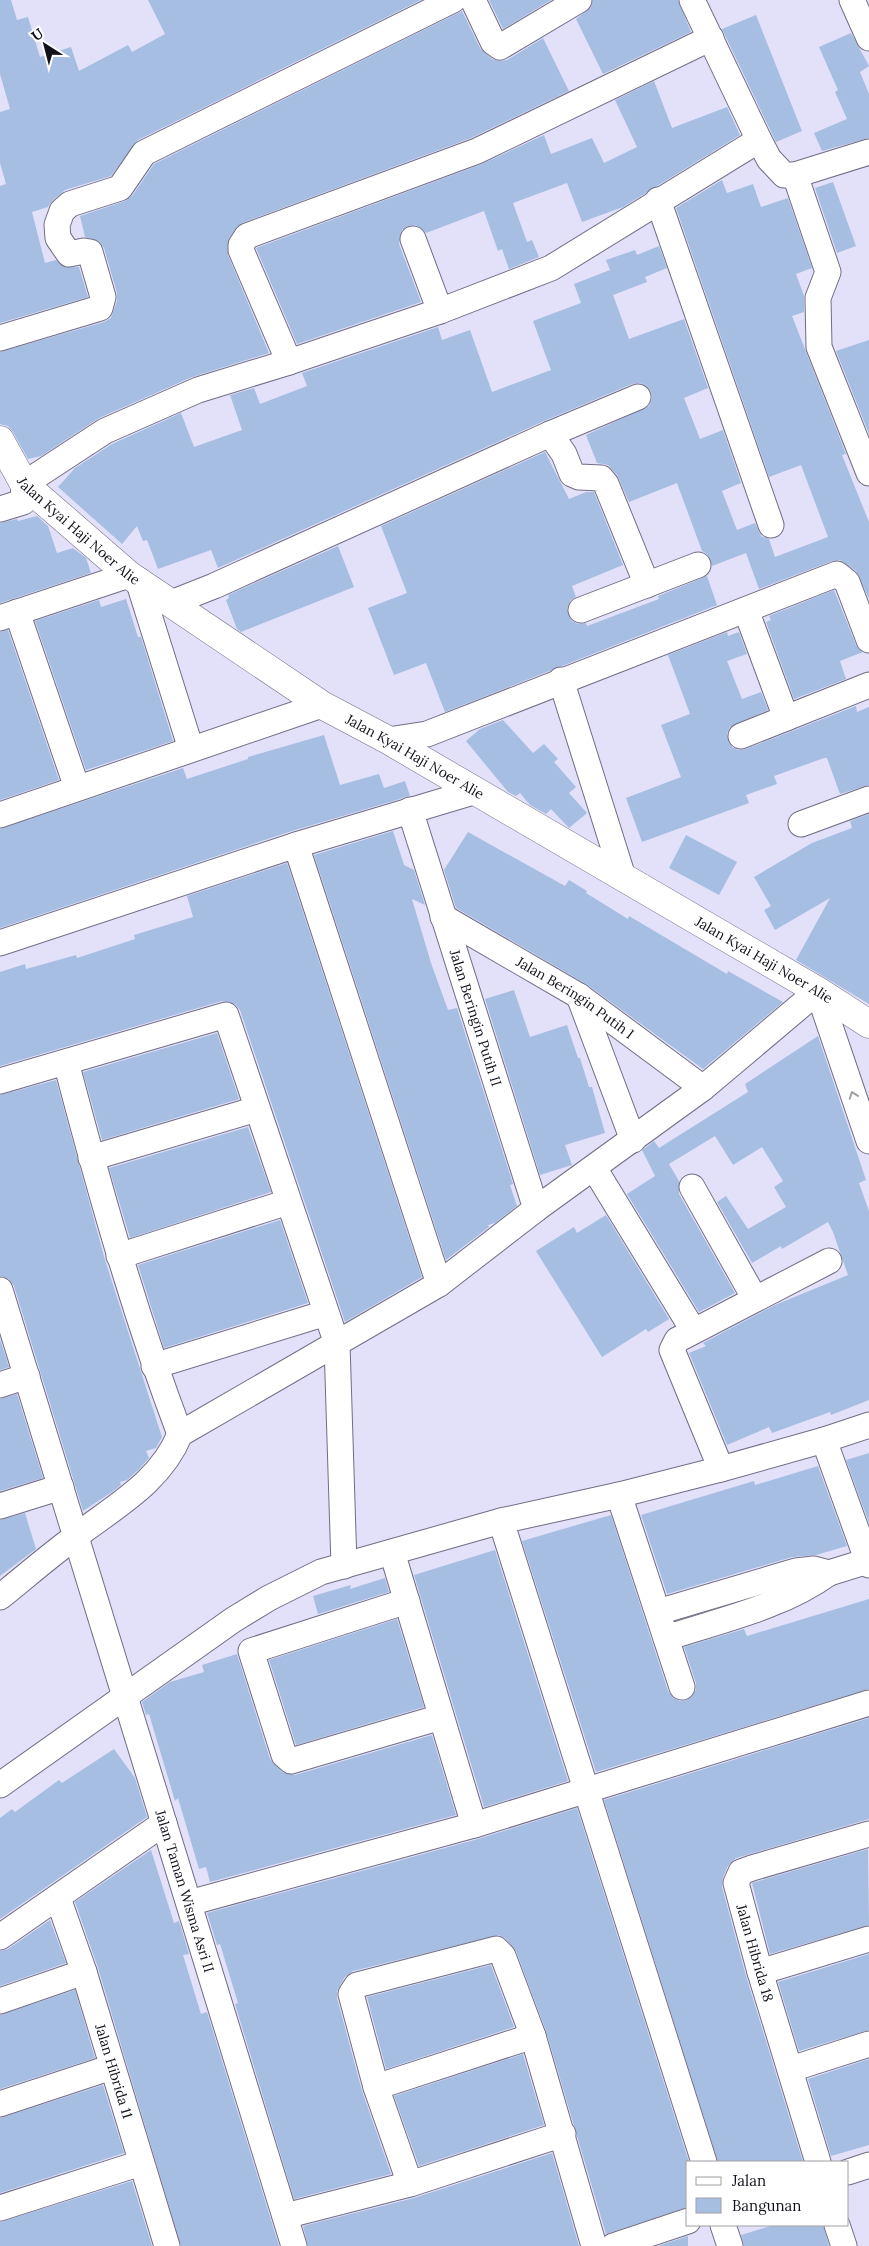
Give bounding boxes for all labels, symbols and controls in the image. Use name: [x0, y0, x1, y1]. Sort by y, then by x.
north arrow: [20, 20, 70, 70]
text: U: [28, 24, 47, 45]
street label: Jalan Kyai Haji Noer Alie: [13, 473, 144, 589]
street label: Jalan Kyai Haji Noer Alie: [342, 710, 488, 803]
street label: Jalan Kyai Haji Noer Alie: [691, 912, 837, 1007]
street label: Jalan Beringin Putih II: [445, 946, 506, 1088]
street label: Jalan Beringin Putih I: [512, 952, 638, 1043]
one-way arrow: [849, 1091, 859, 1099]
street label: Jalan Taman Wisma Asri II: [151, 1807, 218, 1975]
street label: Jalan Hibrida 18: [732, 1901, 778, 2004]
street label: Jalan Hibrida 11: [91, 2021, 137, 2121]
legend: [686, 2161, 849, 2226]
text: Jalan: [731, 2171, 766, 2190]
text: Bangunan: [732, 2196, 801, 2215]

